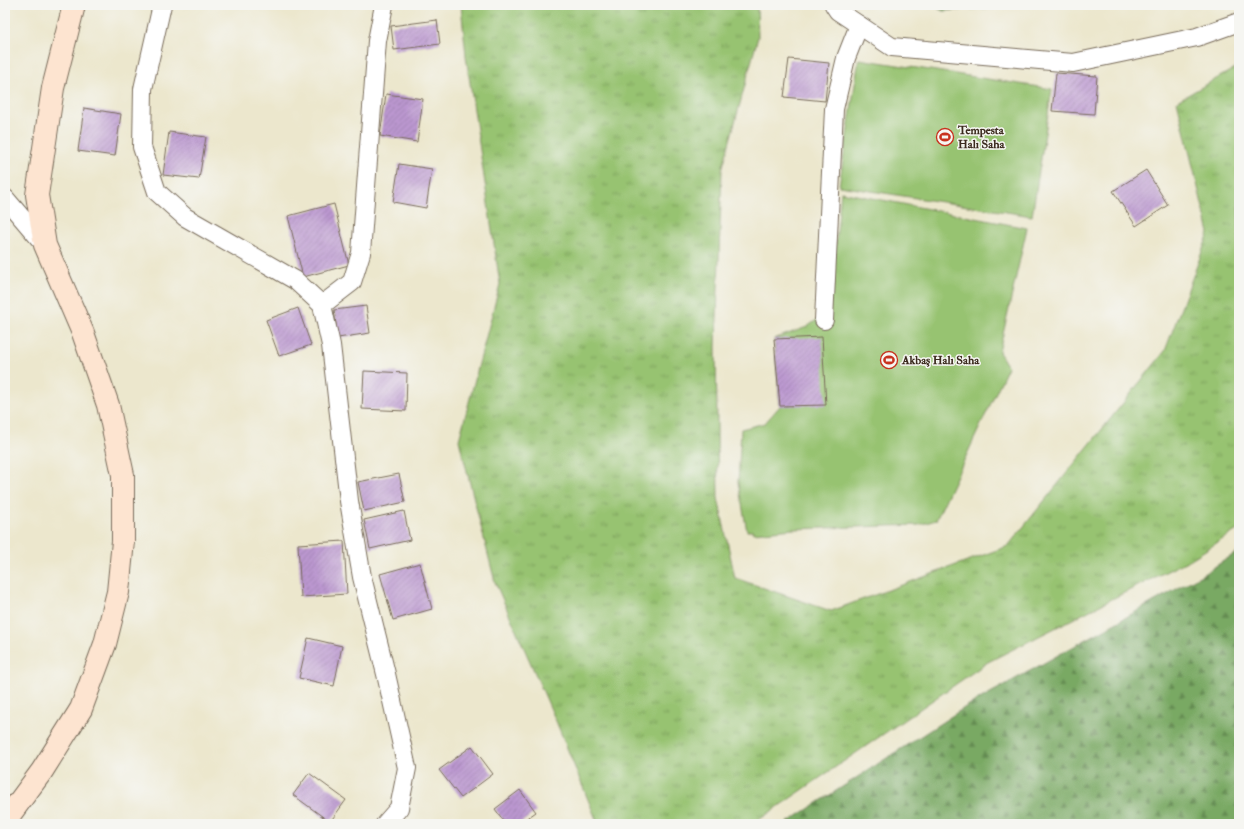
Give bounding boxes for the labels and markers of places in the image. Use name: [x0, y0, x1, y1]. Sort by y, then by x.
place label: Tempesta Halı Saha: [957, 123, 1005, 152]
sports icon: Tempesta Halı Saha: [935, 127, 955, 147]
sports icon: Akbaş Halı Saha: [879, 350, 899, 370]
place label: Akbaş Halı Saha: [901, 353, 980, 368]

